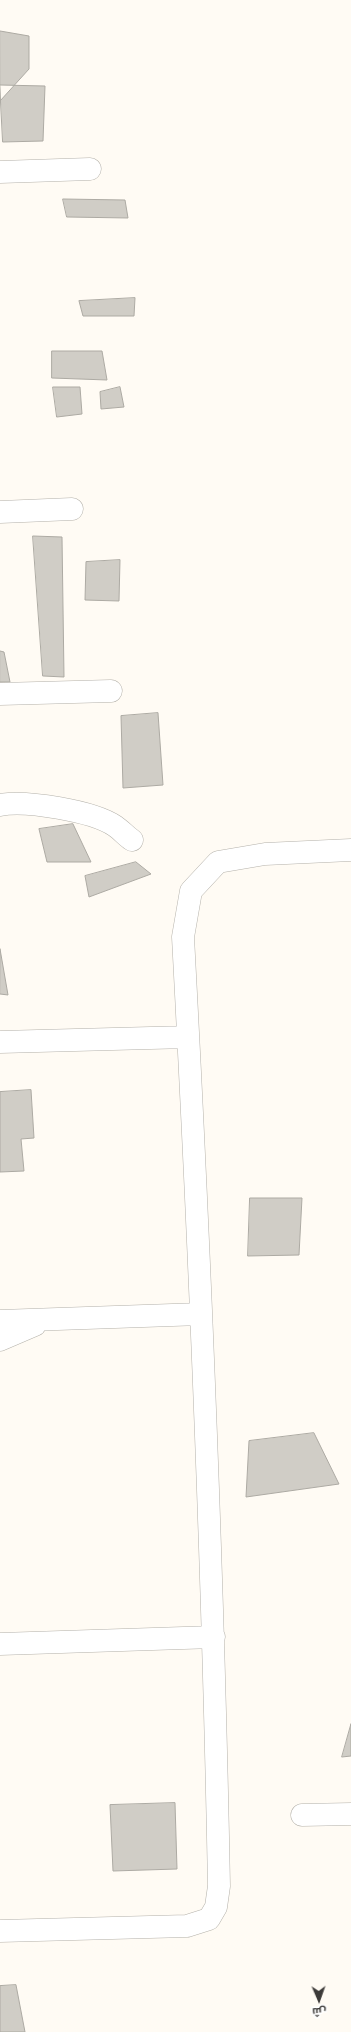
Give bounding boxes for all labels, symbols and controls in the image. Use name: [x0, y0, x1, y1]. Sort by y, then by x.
north arrow: [299, 1980, 339, 2020]
text: ش: [312, 2004, 327, 2020]

